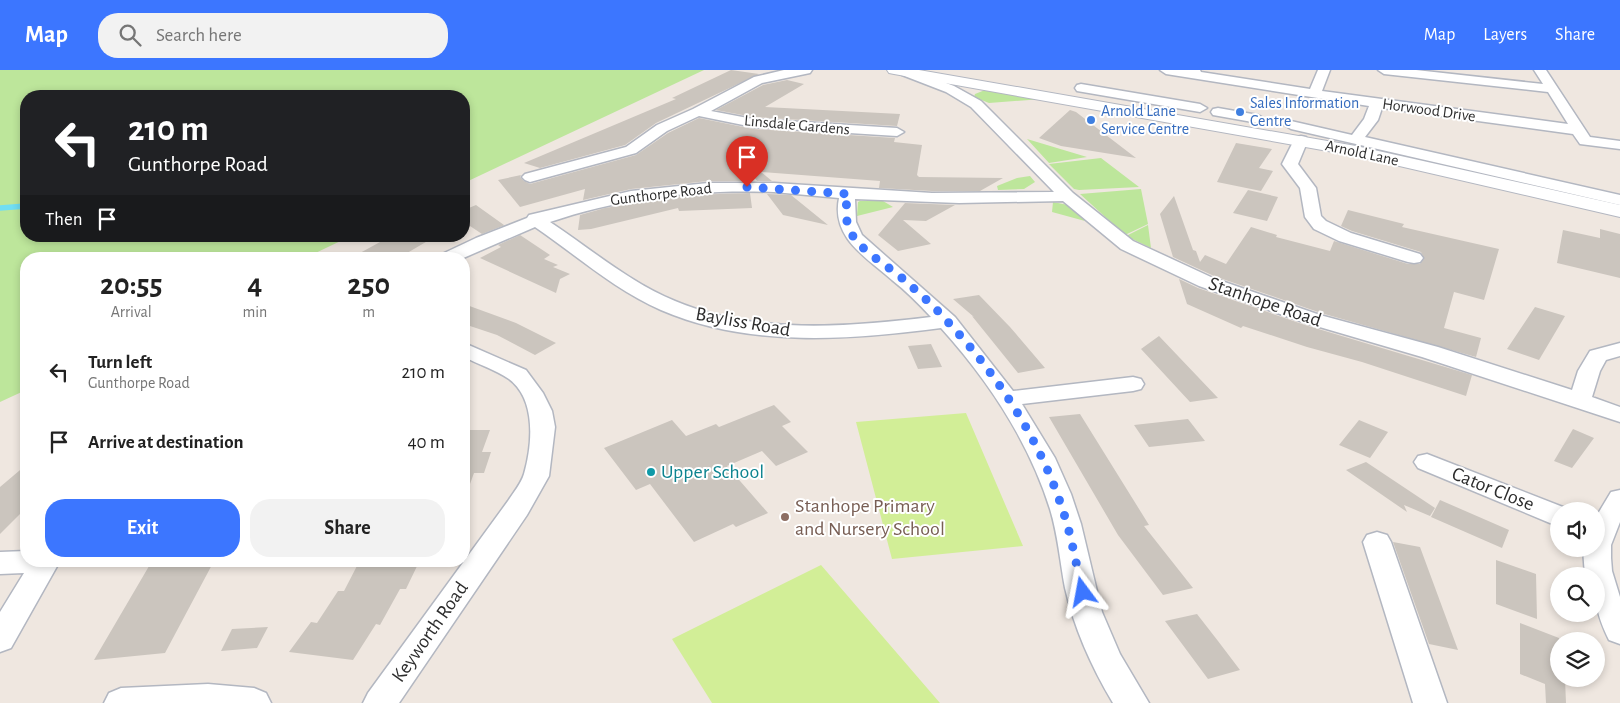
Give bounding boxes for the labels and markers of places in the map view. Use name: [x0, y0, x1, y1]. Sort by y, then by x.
place label: Sales Information Centre: [1250, 95, 1359, 129]
place label: Arnold Lane Service Centre: [1101, 103, 1189, 137]
marker: Sales Information Centre: [1234, 106, 1246, 118]
marker: Arnold Lane Service Centre: [1085, 114, 1097, 126]
pin: [726, 136, 768, 187]
place label: Upper School: [661, 462, 764, 482]
marker: Upper School: [645, 466, 657, 478]
place label: Stanhope Primary and Nursery School: [795, 496, 945, 539]
marker: Stanhope Primary and Nursery School: [779, 511, 791, 523]

